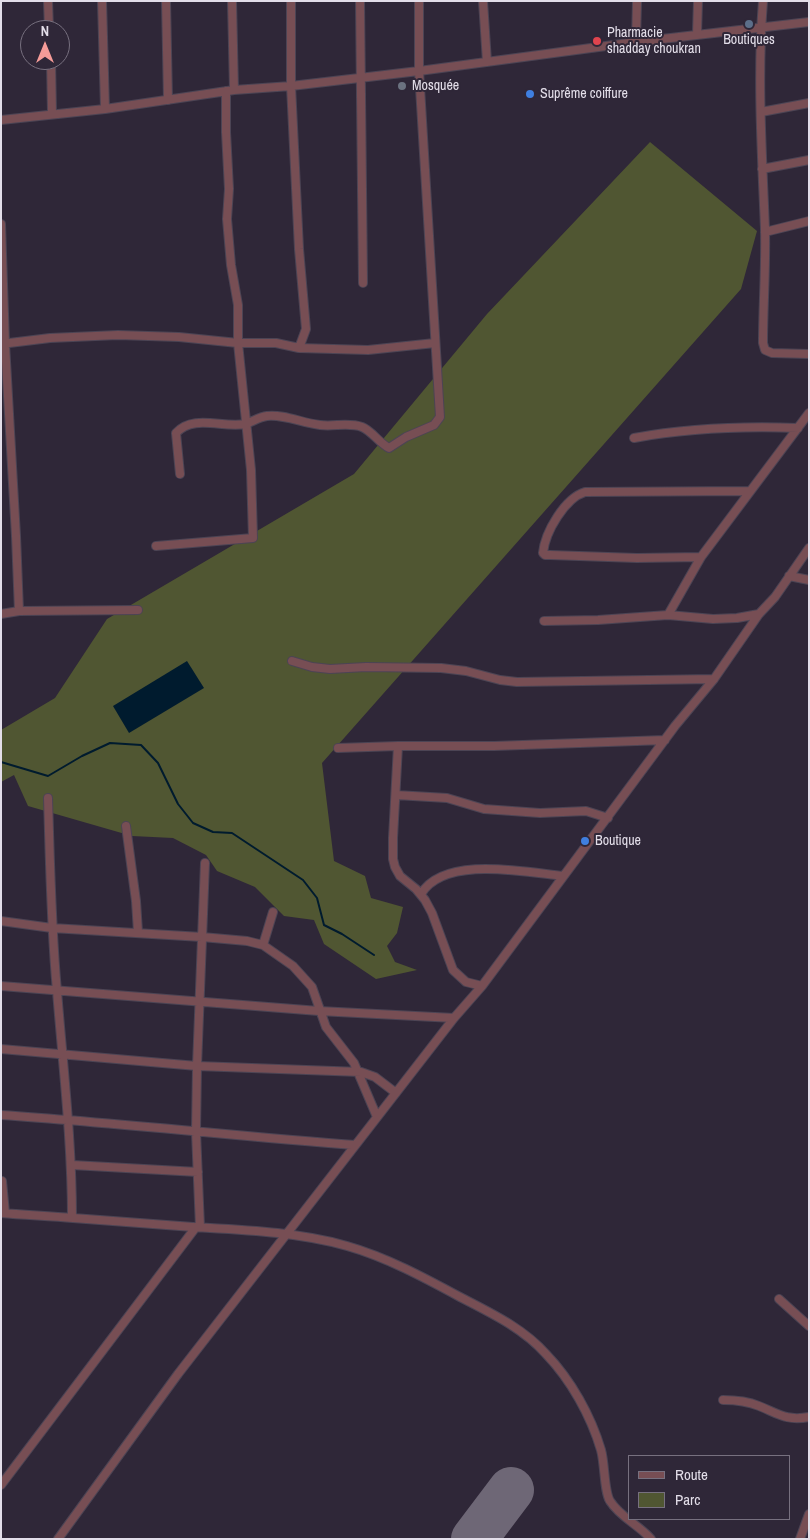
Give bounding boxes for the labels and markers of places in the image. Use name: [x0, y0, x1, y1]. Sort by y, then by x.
marker: Boutiques: [743, 18, 755, 30]
place label: Pharmacie shadday choukran: [607, 25, 701, 58]
place label: Boutiques: [723, 32, 775, 48]
marker: Pharmacie shadday choukran: [591, 35, 603, 47]
place label: Mosquée: [412, 78, 459, 94]
marker: Mosquée: [396, 80, 408, 92]
place label: Suprême coiffure: [540, 86, 628, 102]
marker: Suprême coiffure: [524, 88, 536, 100]
place label: Boutique: [595, 833, 641, 849]
marker: Boutique: [579, 835, 591, 847]

